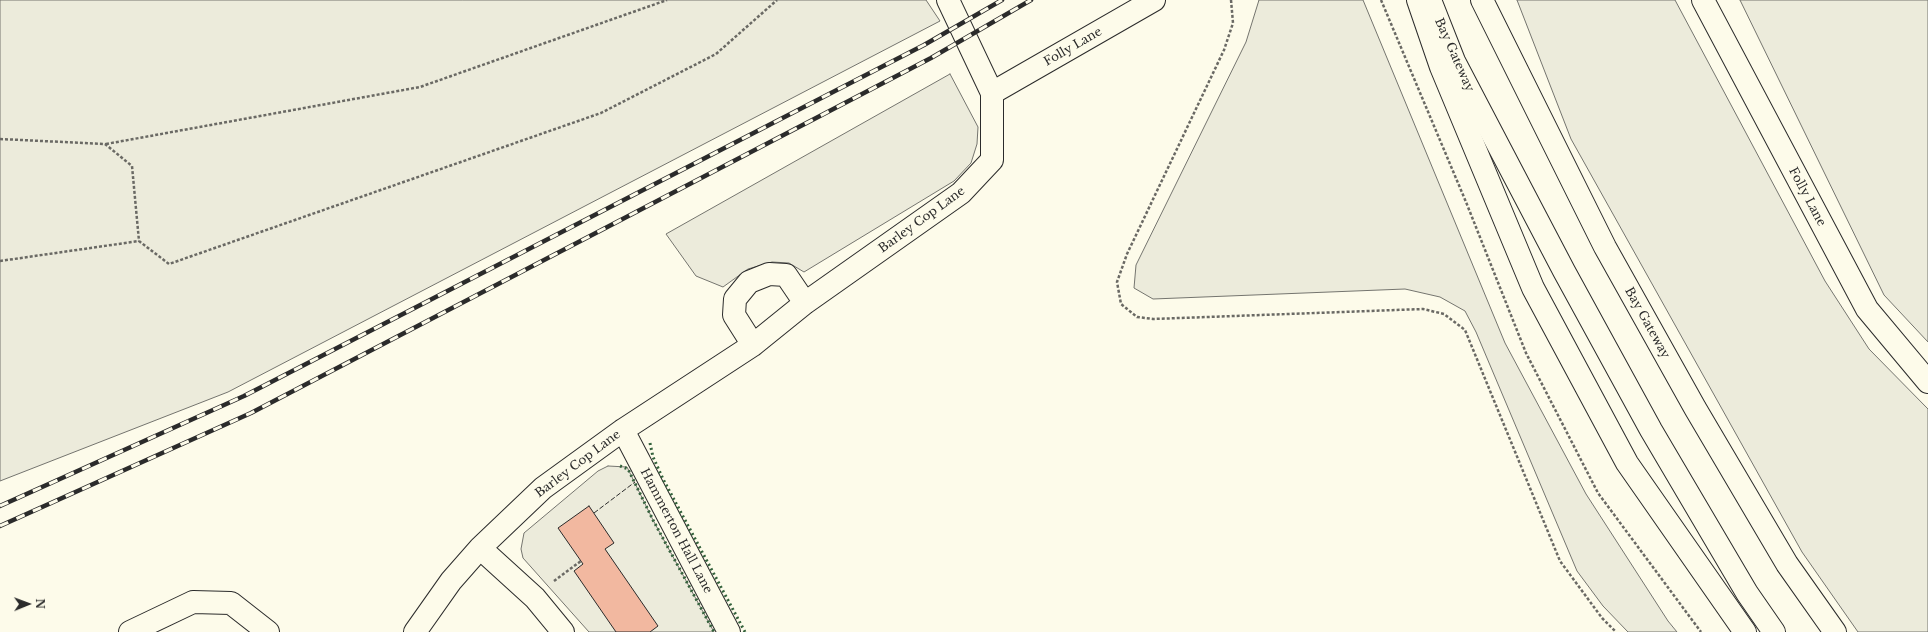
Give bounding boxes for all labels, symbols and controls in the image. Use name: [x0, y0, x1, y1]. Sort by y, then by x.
street label: Bay Gateway: [1431, 16, 1477, 94]
street label: Folly Lane: [1041, 25, 1105, 69]
street label: Folly Lane: [1785, 165, 1829, 229]
street label: Barley Cop Lane: [876, 184, 968, 256]
street label: Bay Gateway: [1621, 285, 1673, 361]
street label: Barley Cop Lane: [533, 427, 623, 501]
street label: Hammerton Hall Lane: [637, 466, 715, 596]
north arrow: [8, 584, 48, 624]
text: N: [33, 598, 47, 609]

